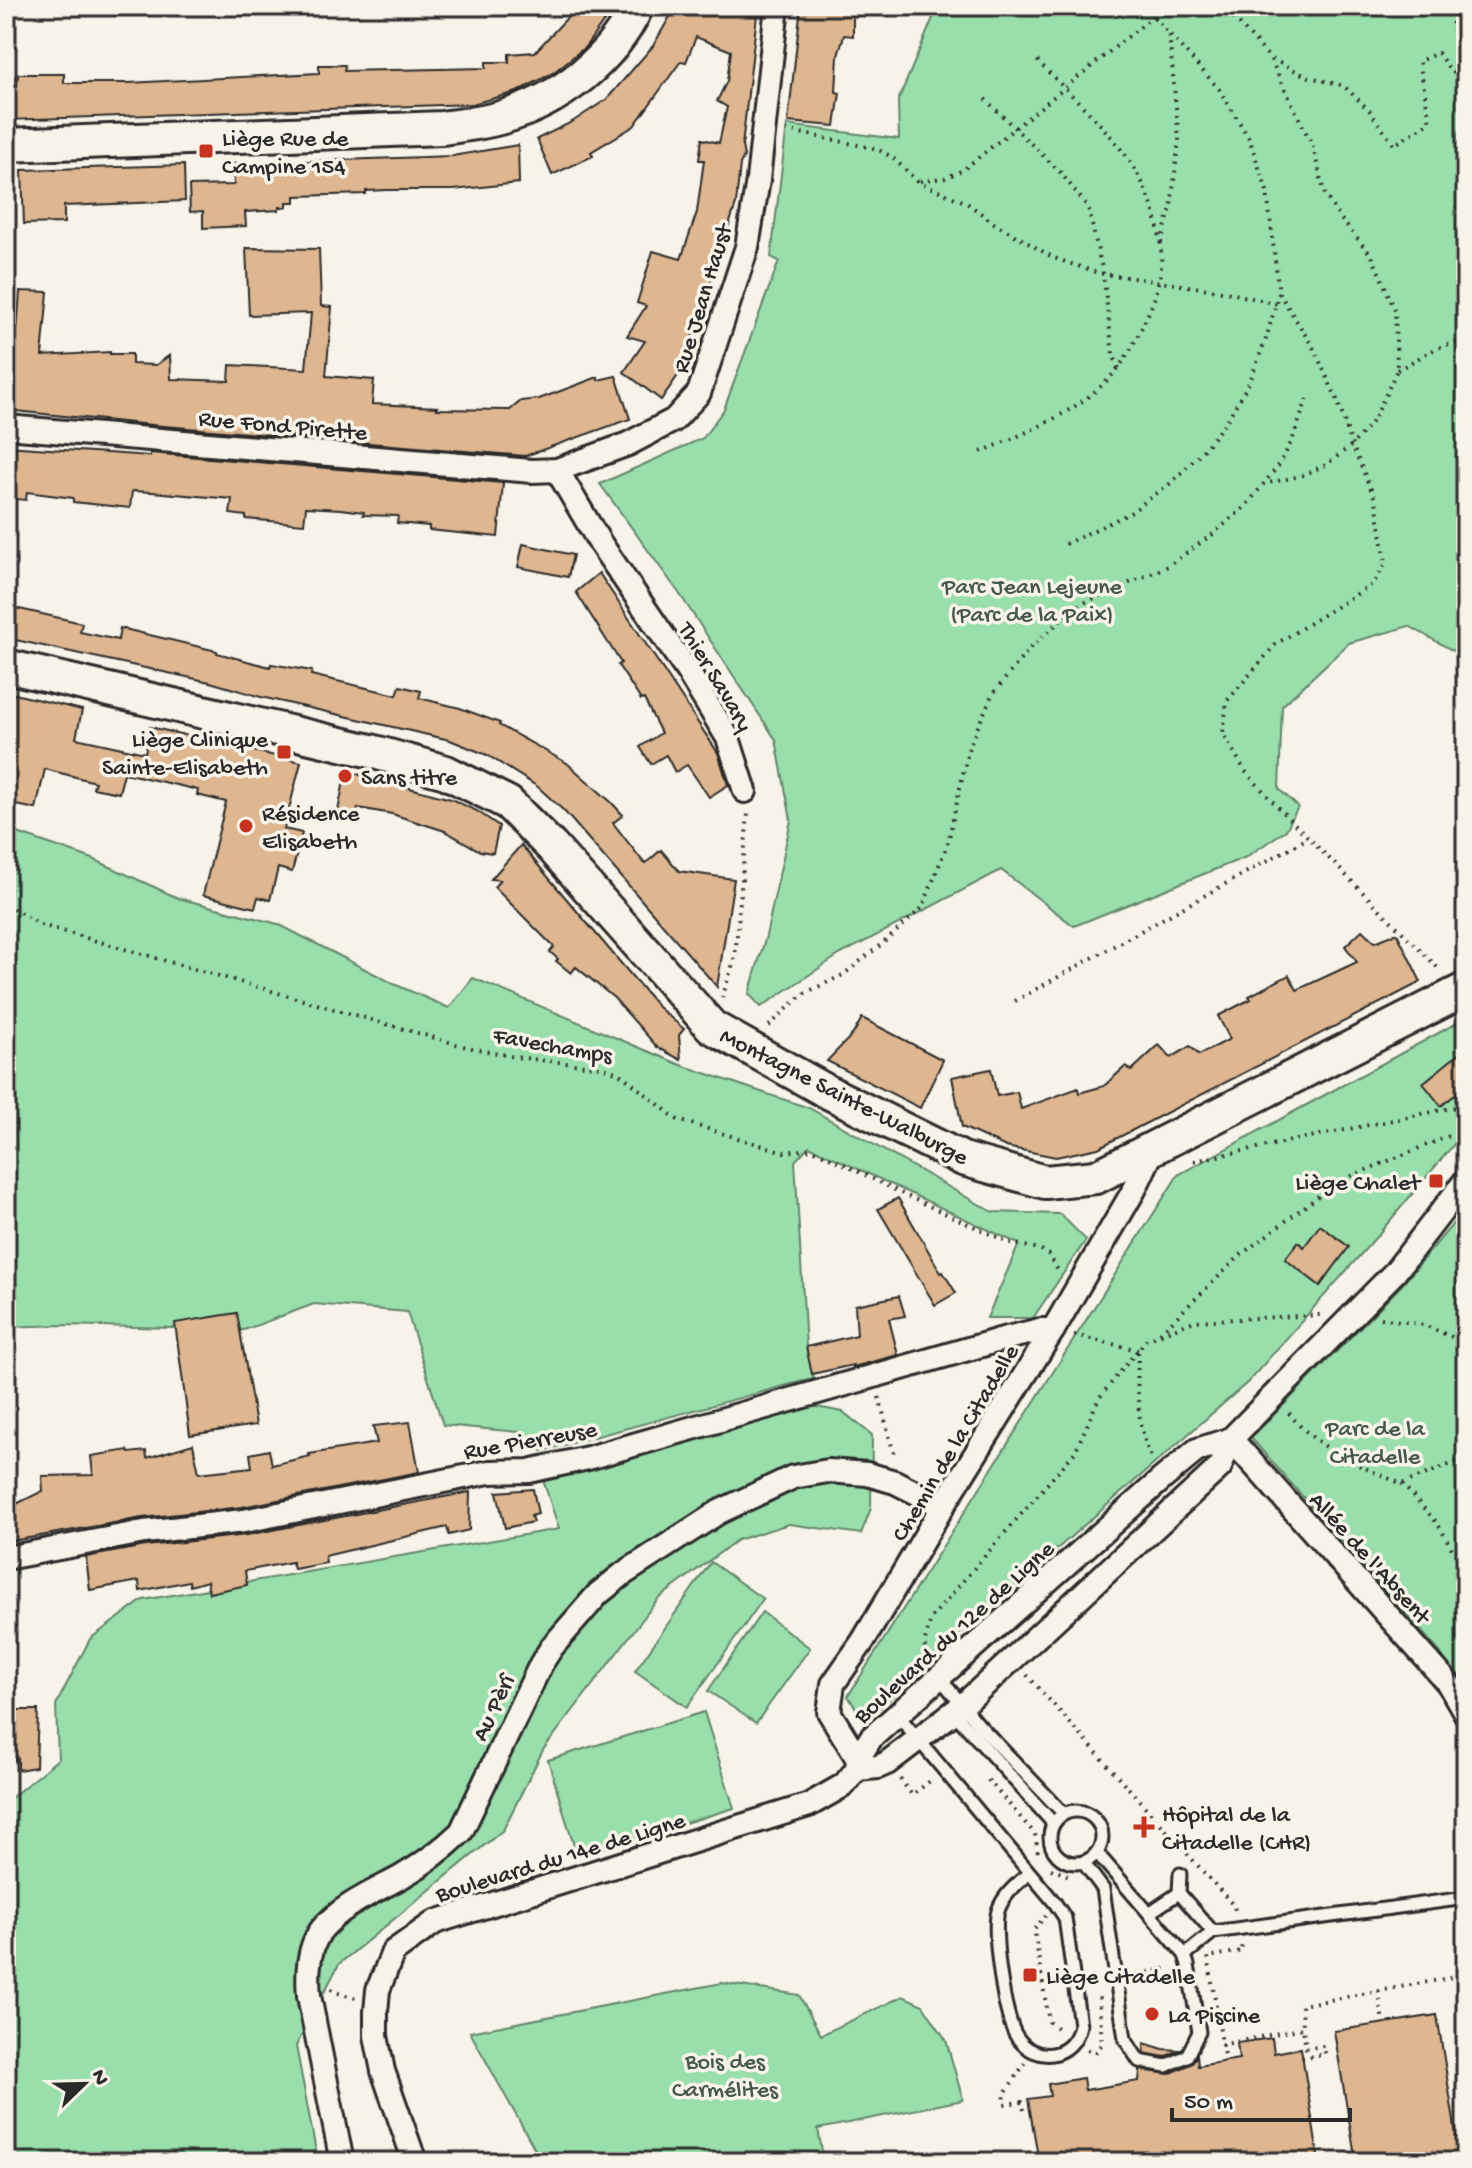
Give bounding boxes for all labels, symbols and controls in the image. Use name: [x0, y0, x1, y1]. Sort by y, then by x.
place label: Liège Rue de Campine 154: [222, 126, 349, 183]
marker: Liège Rue de Campine 154: [197, 142, 215, 160]
street label: Rue Jean Haust: [668, 219, 741, 377]
street label: Rue Fond Pirette: [197, 406, 369, 449]
park label: Parc Jean Lejeune (Parc de la Paix): [941, 574, 1123, 631]
street label: Thier Savary: [669, 616, 758, 738]
place label: Liège Clinique Sainte-Elisabeth: [102, 727, 269, 784]
marker: Liège Clinique Sainte-Elisabeth: [275, 743, 293, 761]
place label: Sans titre: [361, 765, 458, 794]
marker: Sans titre: [336, 767, 354, 785]
place label: Résidence Elisabeth: [262, 801, 360, 858]
marker: Résidence Elisabeth: [237, 817, 255, 835]
street label: Favechamps: [489, 1023, 615, 1072]
street label: Montagne Sainte-Walburge: [714, 1023, 973, 1174]
place label: Liège Chalet: [1295, 1170, 1422, 1199]
marker: Liège Chalet: [1427, 1172, 1445, 1190]
street label: Chemin de la Citadelle: [887, 1339, 1028, 1548]
street label: Rue Pierreuse: [462, 1416, 600, 1468]
park label: Parc de la Citadelle: [1324, 1416, 1425, 1473]
street label: Allée de l'Absent: [1301, 1487, 1437, 1633]
street label: Boulevard du 12e de Ligne: [848, 1535, 1062, 1732]
street label: Au Pèrî: [467, 1669, 524, 1747]
place label: Hôpital de la Citadelle (CHR): [1162, 1802, 1311, 1859]
street label: Boulevard du 14e de Ligne: [432, 1807, 690, 1911]
marker: Hôpital de la Citadelle (CHR): [1133, 1816, 1155, 1838]
place label: Liège Citadelle: [1046, 1964, 1195, 1993]
marker: Liège Citadelle: [1021, 1966, 1039, 1984]
place label: La Piscine: [1168, 2003, 1261, 2032]
marker: La Piscine: [1143, 2005, 1161, 2023]
north arrow: [44, 2044, 124, 2124]
park label: Bois des Carmélites: [672, 2049, 779, 2106]
text: N: [84, 2066, 114, 2089]
scale bar: [1172, 2072, 1350, 2122]
text: 50 m: [1184, 2089, 1233, 2118]

